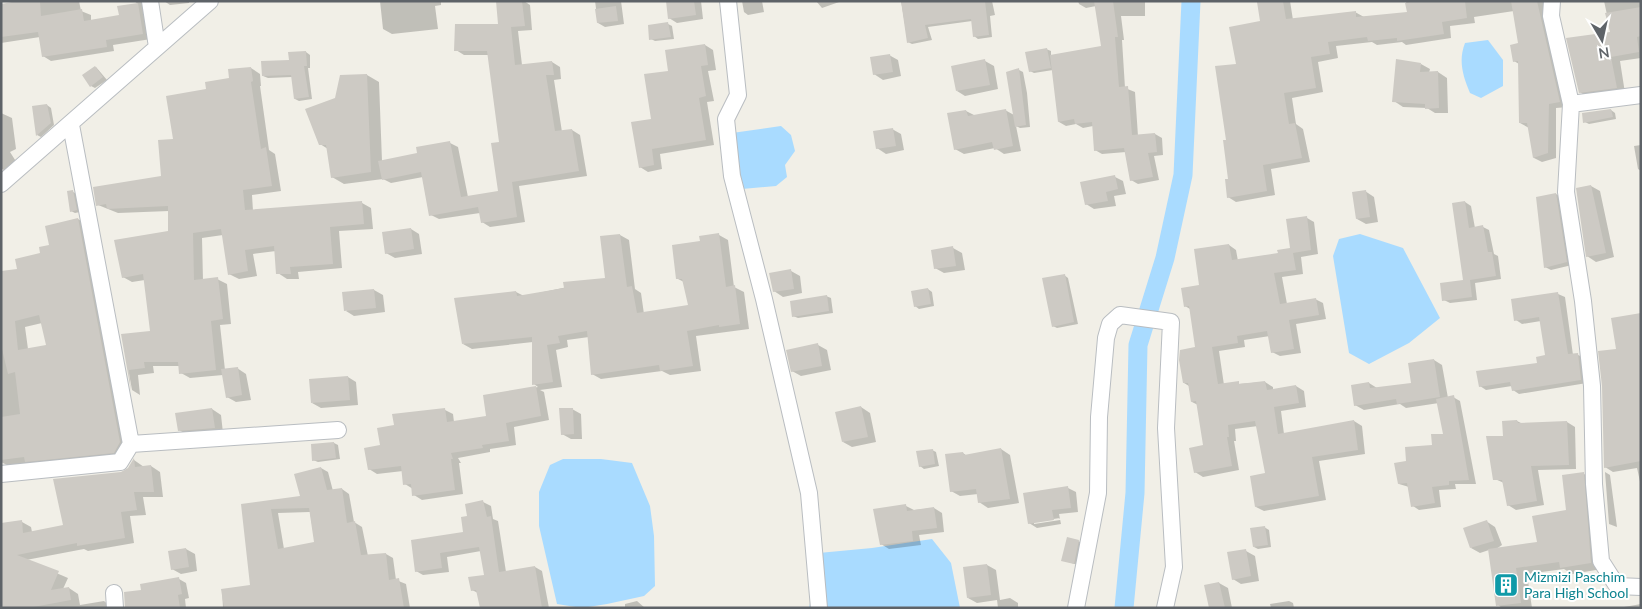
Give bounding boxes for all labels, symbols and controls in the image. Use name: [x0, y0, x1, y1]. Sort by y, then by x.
north arrow: [1577, 15, 1627, 65]
text: N: [1597, 44, 1611, 63]
place label: Mizmizi Paschim Para High School: [1524, 568, 1629, 601]
building icon: Mizmizi Paschim Para High School: [1493, 572, 1519, 598]

